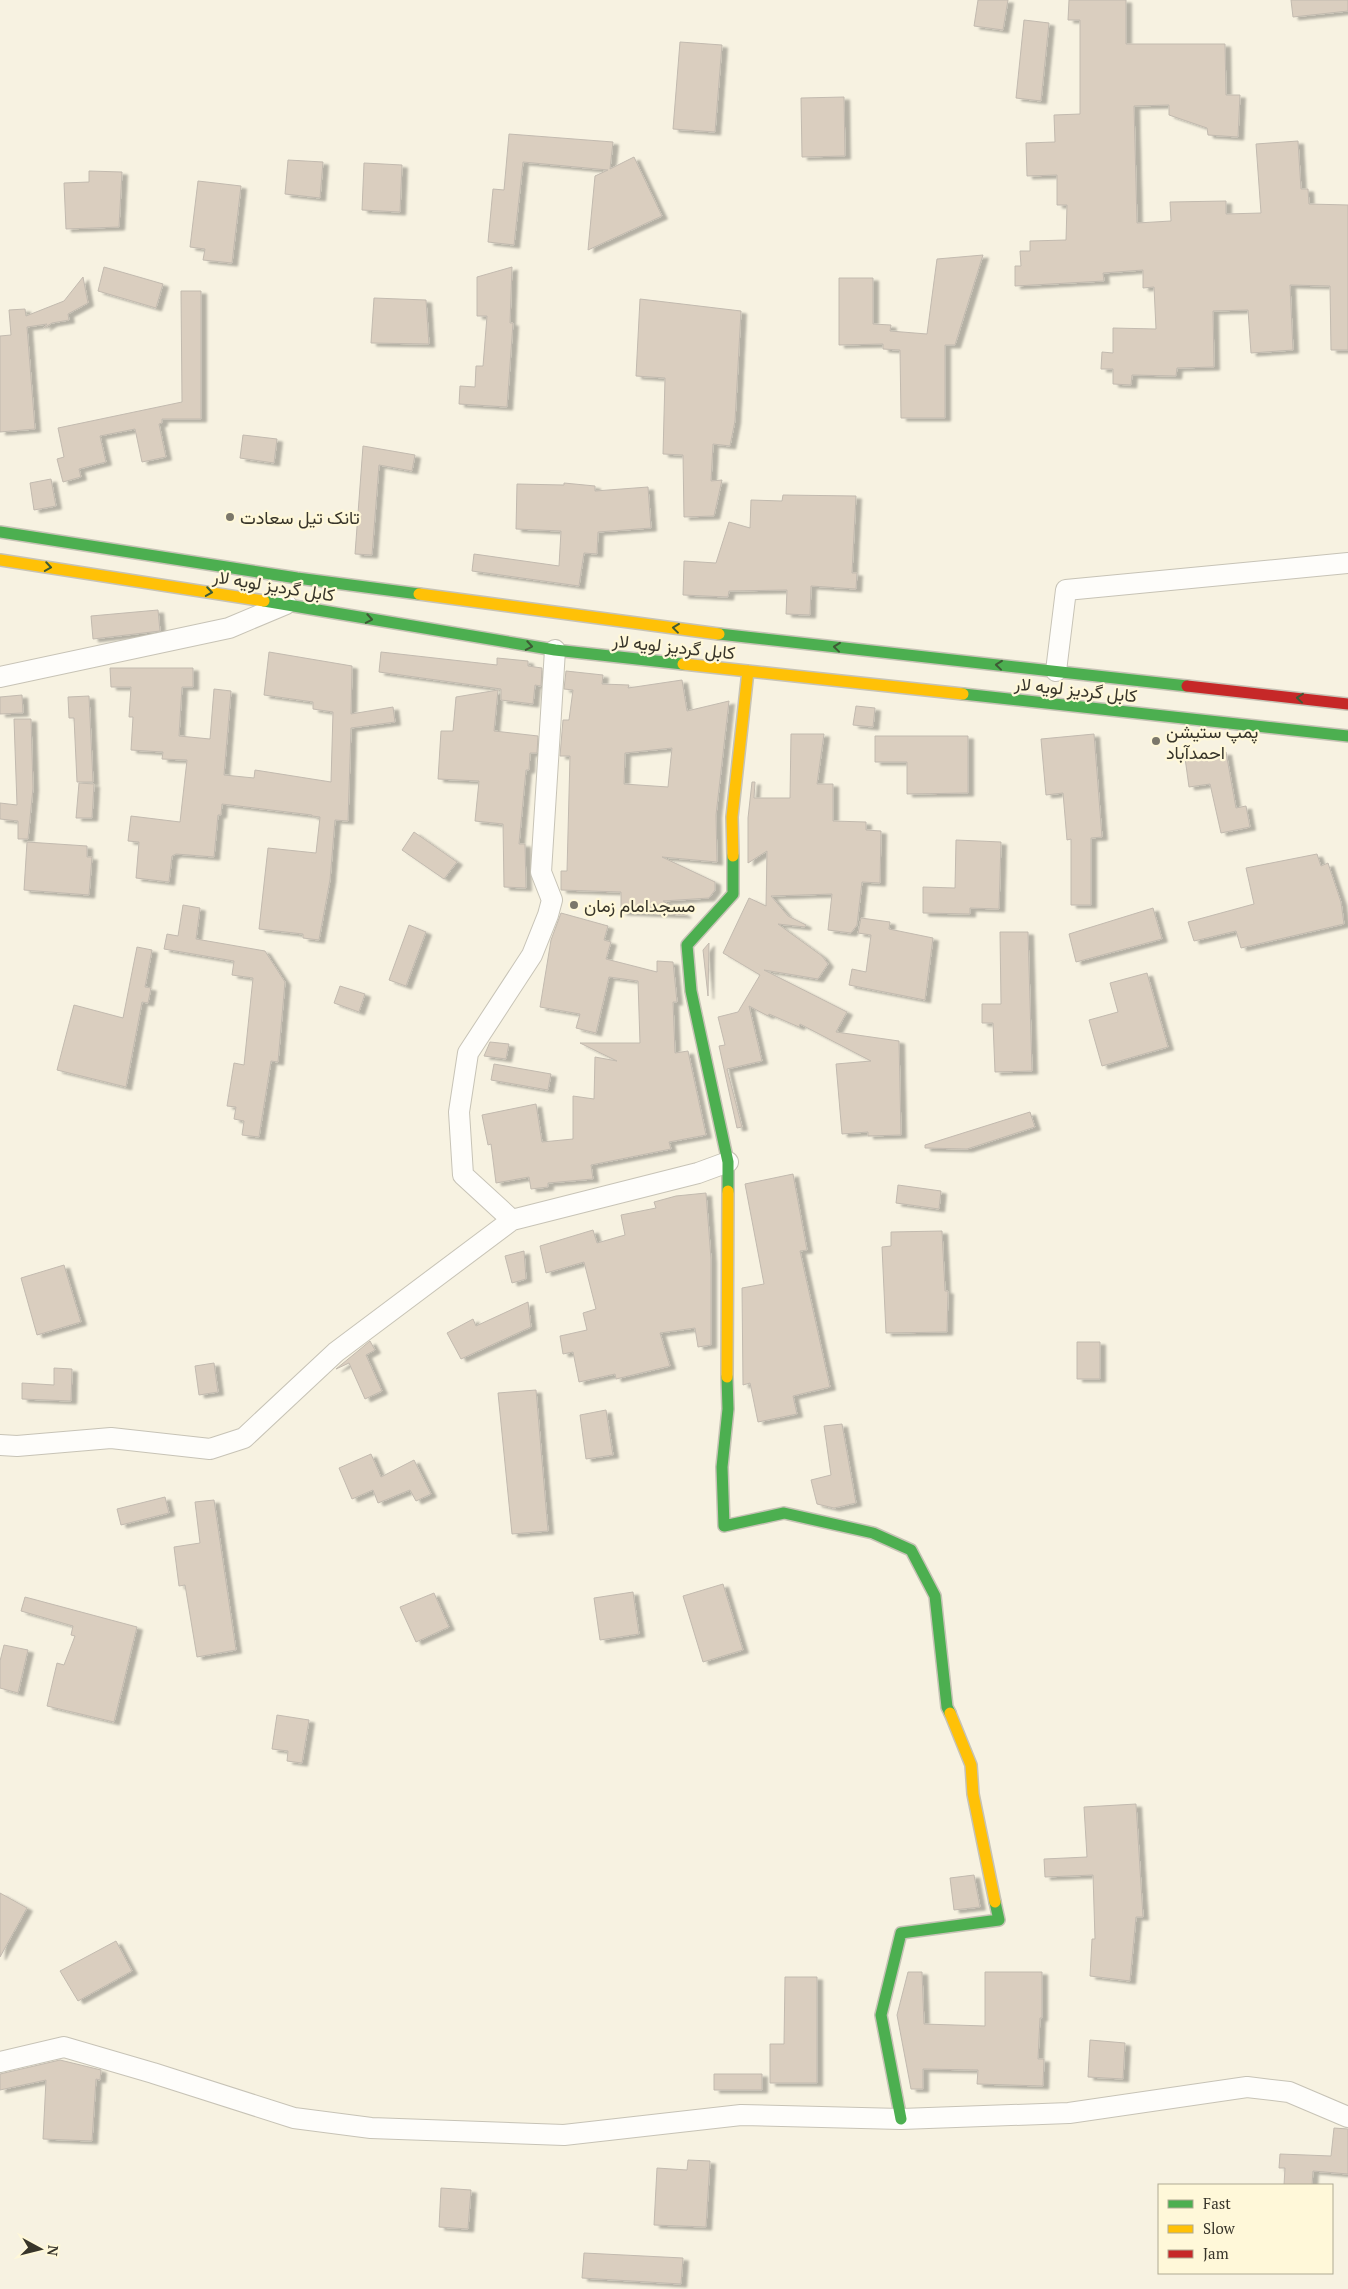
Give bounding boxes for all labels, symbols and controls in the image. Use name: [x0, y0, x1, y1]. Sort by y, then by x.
place label: تانک تیل سعادت: [240, 505, 360, 529]
marker: تانک تیل سعادت: [224, 511, 236, 523]
one-way arrow: [45, 561, 53, 572]
street label: کابل گردیز لویه لار: [210, 563, 337, 606]
one-way arrow: [204, 587, 213, 597]
one-way arrow: [365, 613, 373, 623]
one-way arrow: [672, 623, 680, 633]
street label: کابل گردیز لویه لار: [611, 628, 736, 664]
one-way arrow: [525, 640, 534, 650]
one-way arrow: [833, 642, 841, 653]
one-way arrow: [995, 660, 1003, 671]
street label: کابل گردیز لویه لار: [1013, 671, 1138, 707]
one-way arrow: [1295, 693, 1303, 704]
place label: پمپ ستیشن احمدآباد: [1166, 719, 1258, 764]
marker: پمپ ستیشن احمدآباد: [1150, 735, 1162, 747]
place label: مسجدامام زمان: [584, 893, 695, 918]
marker: مسجدامام زمان: [568, 899, 580, 911]
legend: [1158, 2184, 1333, 2274]
text: Fast: [1203, 2193, 1231, 2213]
text: Slow: [1203, 2218, 1236, 2238]
north arrow: [15, 2224, 65, 2274]
text: Jam: [1203, 2243, 1229, 2263]
text: N: [43, 2244, 63, 2257]

